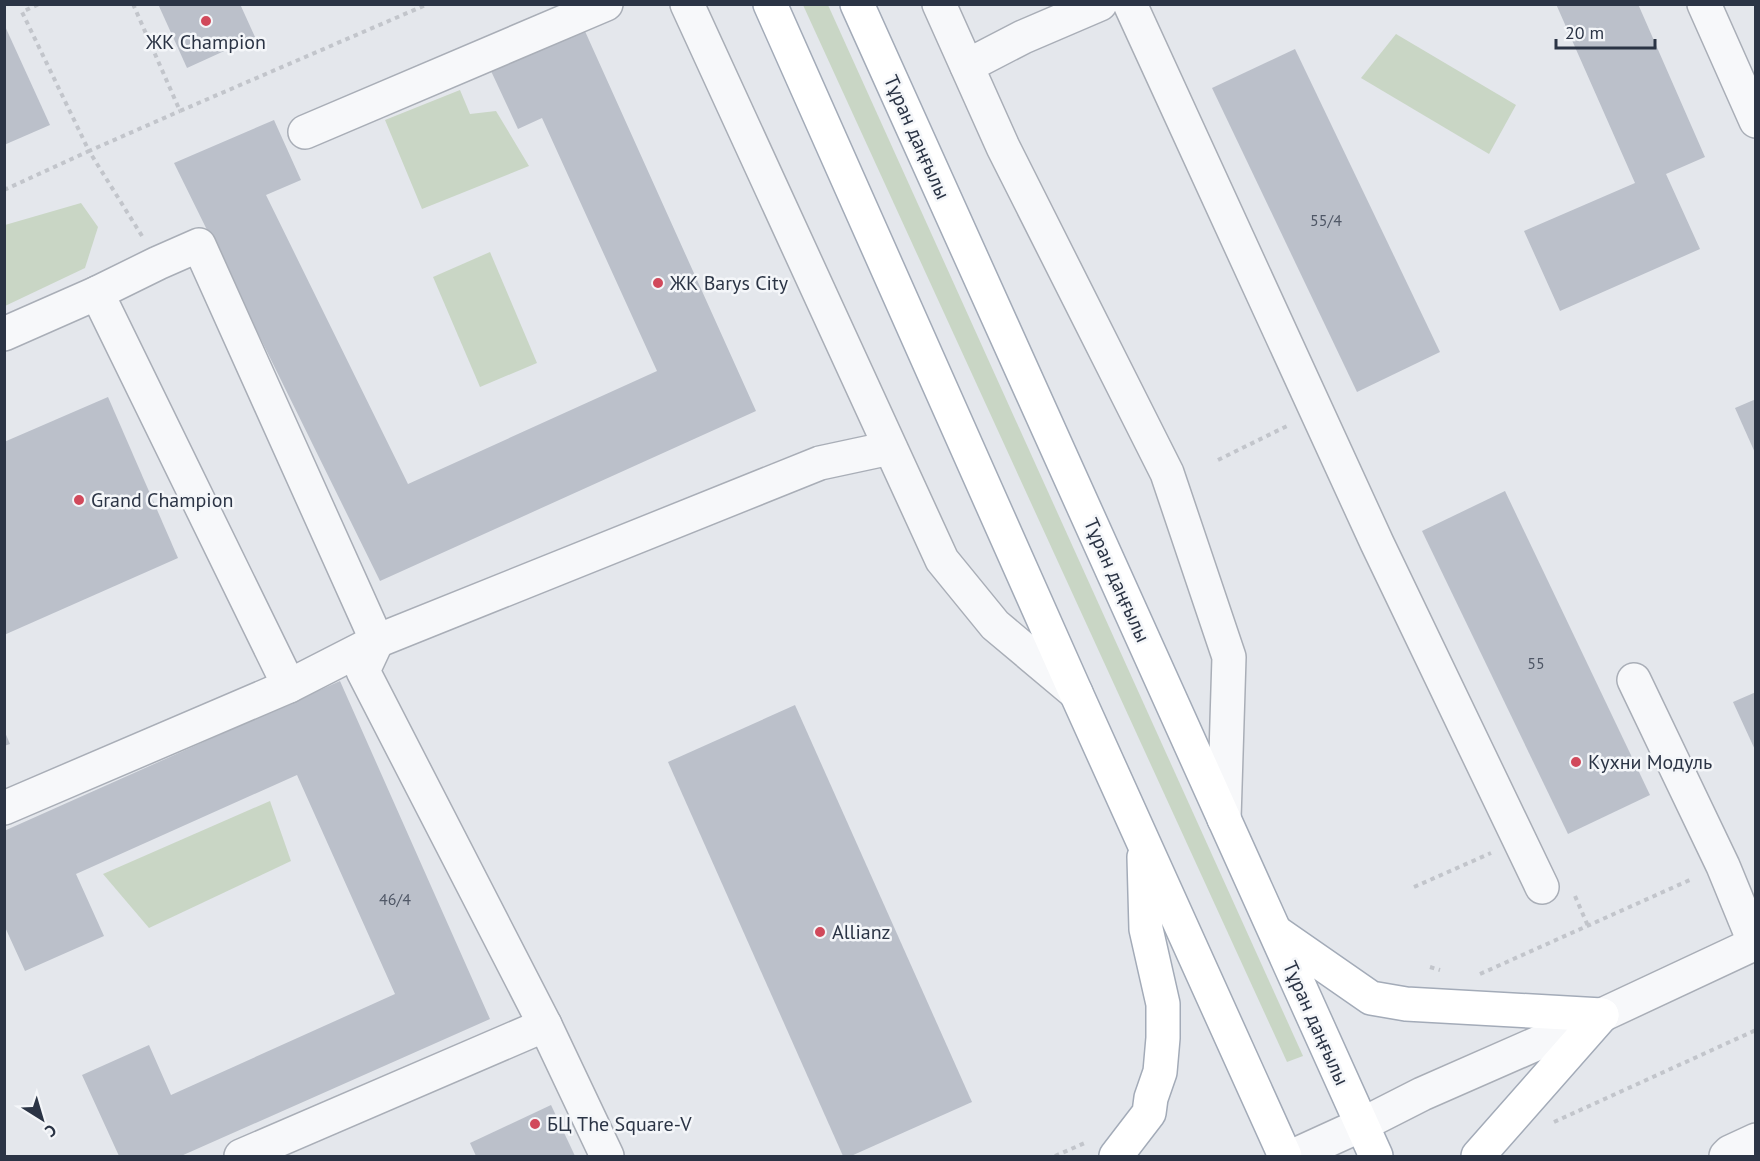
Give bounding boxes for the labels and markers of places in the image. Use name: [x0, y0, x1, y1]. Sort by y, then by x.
marker: ЖК Champion: [199, 14, 213, 28]
place label: ЖК Champion: [145, 29, 266, 55]
place label: ЖК Barys City: [669, 270, 789, 296]
marker: ЖК Barys City: [651, 276, 665, 290]
place label: Grand Champion: [91, 487, 233, 513]
marker: Grand Champion: [72, 493, 86, 507]
place label: Кухни Модуль: [1588, 749, 1712, 775]
marker: Кухни Модуль: [1569, 755, 1583, 769]
place label: Allianz: [832, 919, 891, 945]
marker: Allianz: [813, 925, 827, 939]
place label: БЦ The Square-V: [547, 1111, 692, 1137]
marker: БЦ The Square-V: [528, 1117, 542, 1131]

